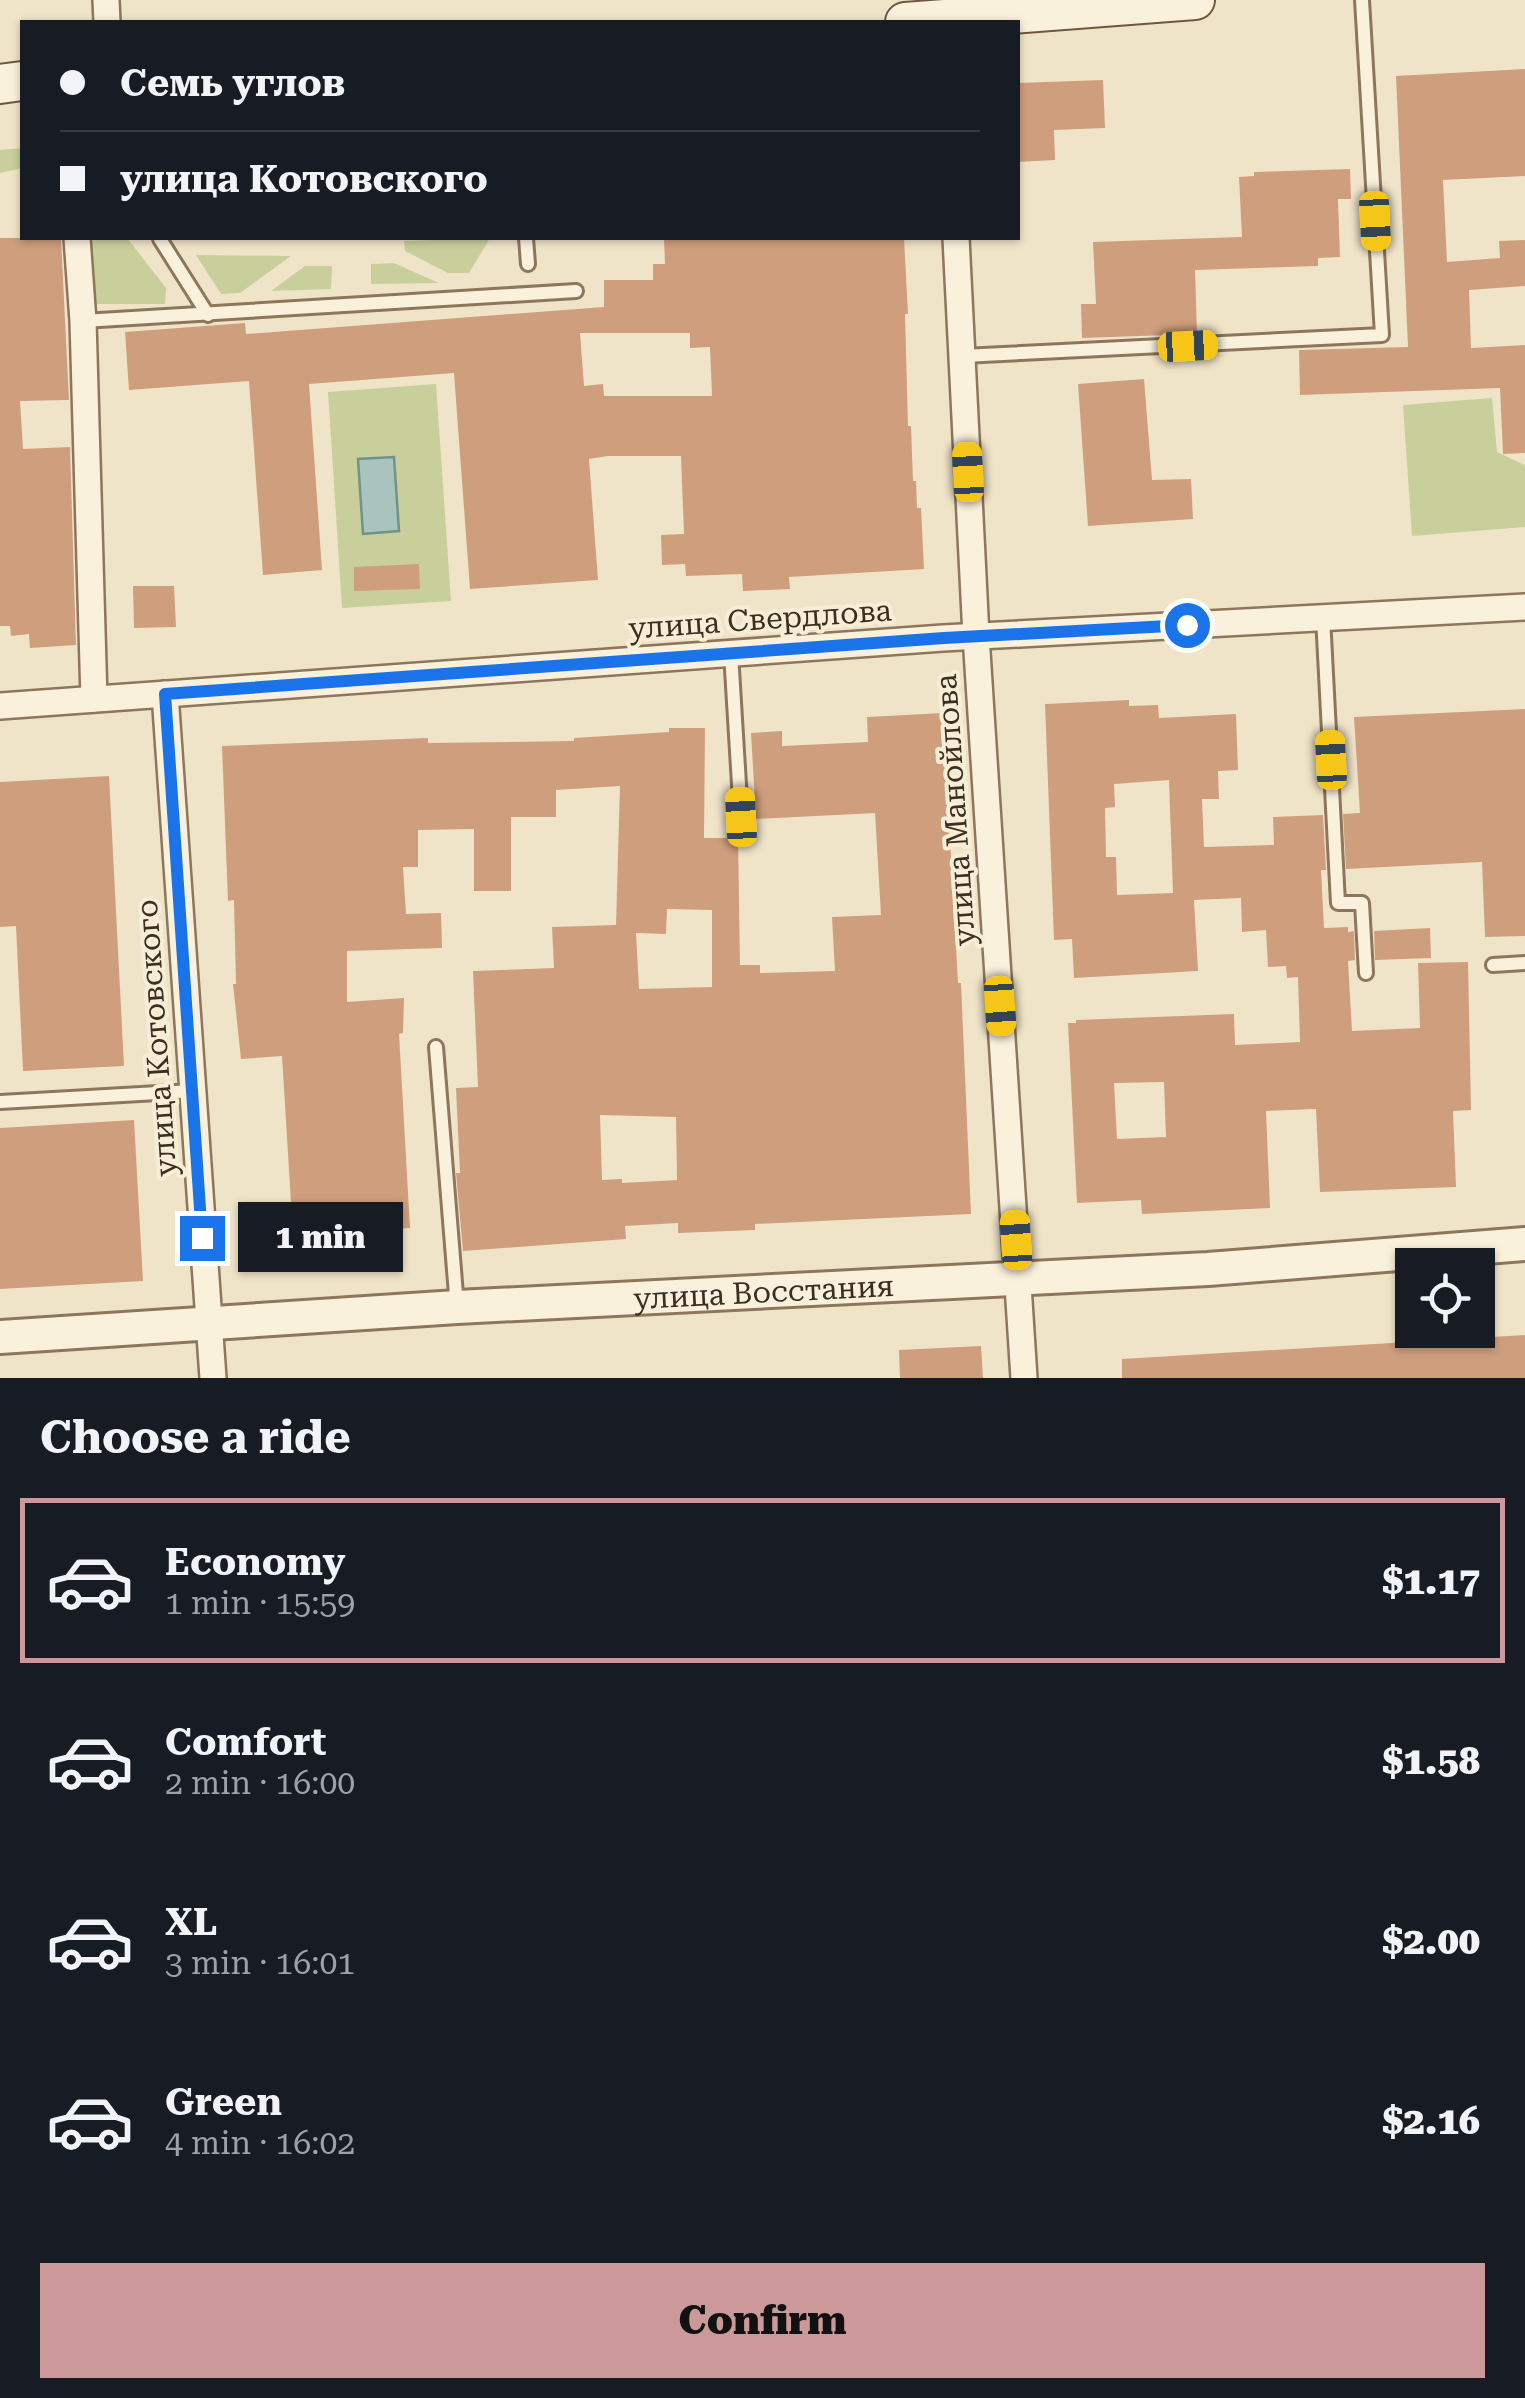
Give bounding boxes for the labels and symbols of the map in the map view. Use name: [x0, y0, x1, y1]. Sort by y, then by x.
car: [1358, 190, 1392, 252]
car: [1157, 329, 1219, 363]
car: [951, 441, 985, 503]
street label: улица Свердлова: [627, 592, 893, 646]
route start: [1165, 603, 1210, 648]
street label: улица Манойлова: [928, 673, 982, 947]
car: [1314, 729, 1348, 791]
car: [724, 786, 758, 848]
street label: улица Котовского: [129, 898, 183, 1178]
car: [983, 975, 1017, 1037]
callout: 1 min: [237, 1203, 402, 1273]
car: [999, 1209, 1033, 1271]
route end: [180, 1216, 225, 1261]
street label: улица Восстания: [632, 1267, 895, 1316]

